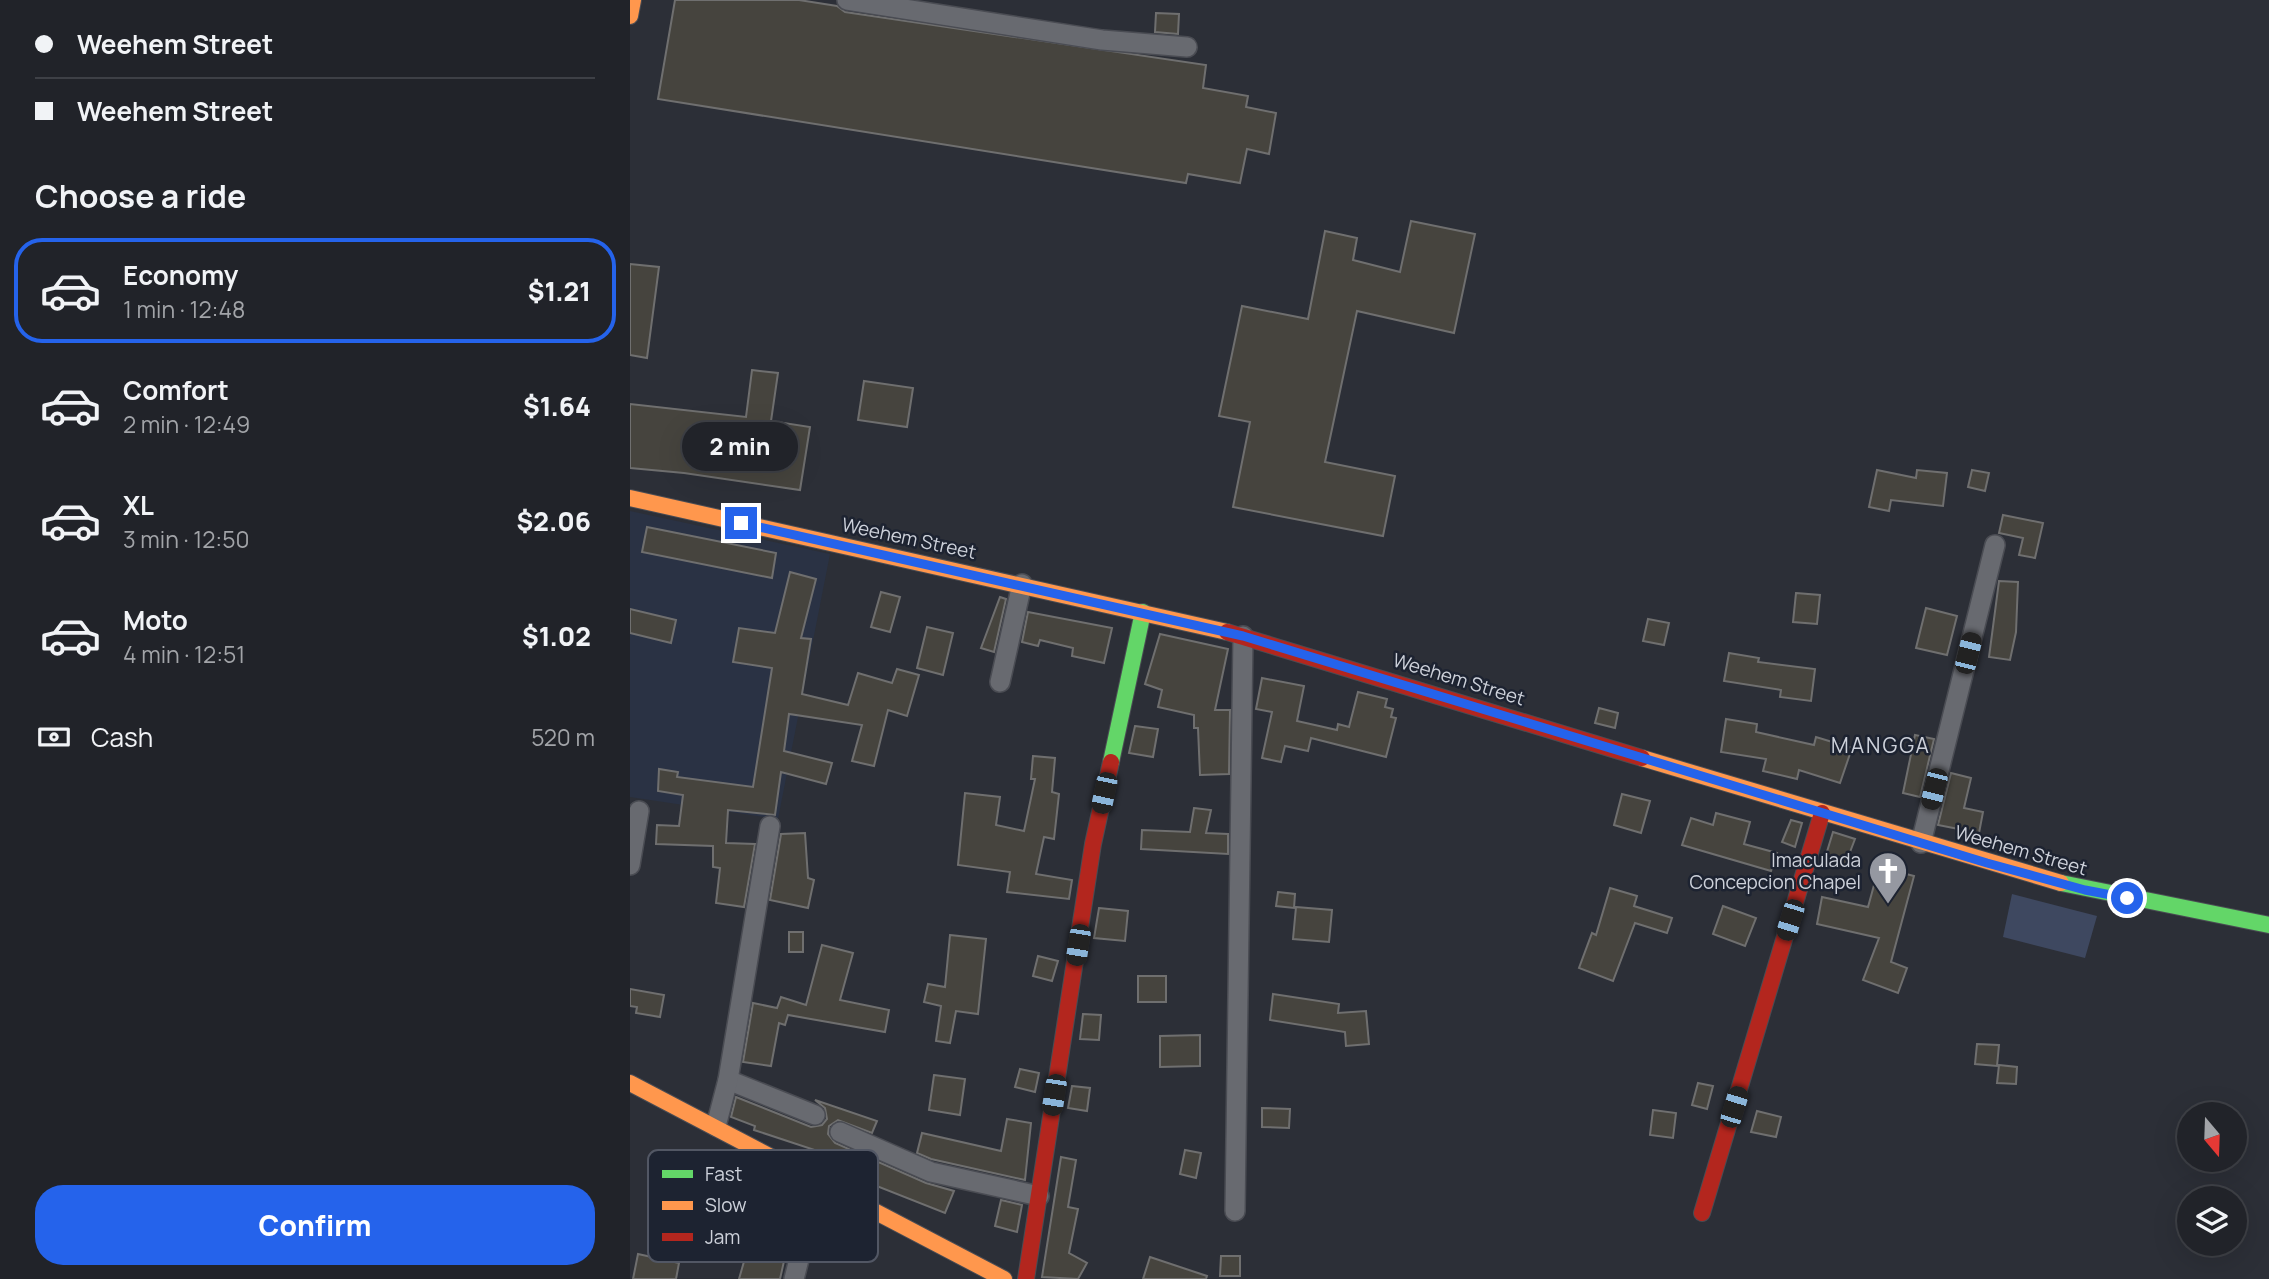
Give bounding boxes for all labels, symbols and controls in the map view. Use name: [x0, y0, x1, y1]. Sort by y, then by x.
text: Weehem Street: [77, 26, 273, 62]
text: Weehem Street: [77, 93, 273, 129]
text: Choose a ride: [35, 174, 246, 218]
text: Economy: [123, 257, 238, 293]
icon: car: [39, 259, 102, 322]
text: $1.21: [528, 273, 591, 309]
text: 1 min · 12:48: [123, 293, 245, 325]
text: Comfort: [123, 372, 229, 408]
icon: car: [39, 374, 102, 437]
text: $1.64: [523, 388, 591, 424]
text: 2 min · 12:49: [123, 408, 250, 440]
callout: 2 min: [683, 421, 799, 470]
text: 2 min: [710, 430, 771, 462]
text: XL: [123, 487, 154, 523]
icon: car: [39, 489, 102, 552]
text: $2.06: [517, 503, 591, 539]
route end: [725, 507, 757, 539]
street label: Weehem Street: [839, 511, 979, 565]
text: 3 min · 12:50: [123, 523, 250, 555]
text: Moto: [123, 602, 188, 638]
icon: car: [39, 604, 102, 667]
text: $1.02: [522, 618, 591, 654]
car: [1953, 630, 1984, 676]
text: 4 min · 12:51: [123, 638, 245, 670]
street label: Weehem Street: [1390, 647, 1528, 711]
icon: cash: [35, 718, 73, 756]
text: Cash: [91, 719, 153, 755]
text: 520 m: [531, 721, 595, 753]
district label: MANGGA: [1831, 731, 1931, 759]
car: [1919, 766, 1950, 812]
car: [1090, 770, 1119, 816]
street label: Weehem Street: [1952, 819, 2090, 881]
place label: Imaculada Concepcion Chapel: [1689, 847, 1861, 895]
church icon: Imaculada Concepcion Chapel: [1867, 850, 1909, 905]
route start: [2111, 882, 2143, 914]
car: [1774, 897, 1807, 943]
car: [1065, 923, 1092, 967]
car: [1041, 1073, 1068, 1117]
car: [1718, 1084, 1751, 1130]
north arrow: [2177, 1102, 2247, 1172]
map controls: [2177, 1102, 2247, 1256]
legend: [648, 1150, 878, 1262]
text: Fast: [705, 1161, 742, 1187]
button: Confirm: [35, 1185, 595, 1265]
button: layers: [2177, 1186, 2247, 1256]
text: Slow: [705, 1192, 747, 1218]
text: Jam: [705, 1224, 740, 1250]

